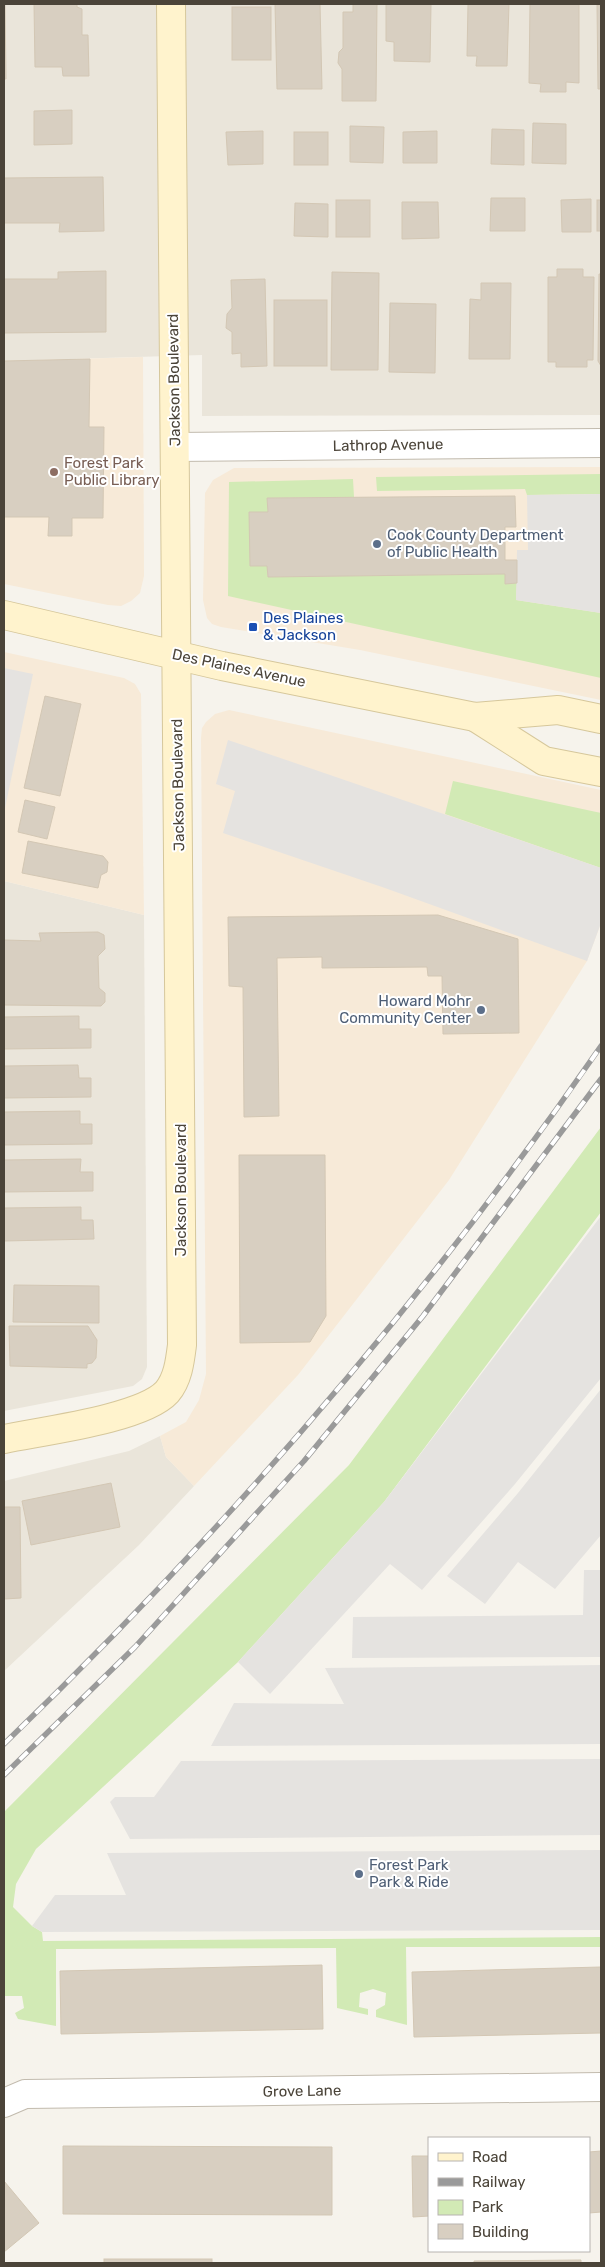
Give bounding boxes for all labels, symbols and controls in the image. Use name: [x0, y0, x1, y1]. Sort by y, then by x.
street label: Jackson Boulevard: [164, 313, 184, 447]
street label: Lathrop Avenue: [333, 435, 443, 455]
place label: Forest Park Public Library: [64, 454, 160, 489]
marker: Forest Park Public Library: [48, 466, 60, 478]
place label: Cook County Department of Public Health: [387, 526, 564, 561]
marker: Cook County Department of Public Health: [371, 538, 383, 550]
place label: Des Plaines & Jackson: [263, 609, 344, 644]
marker: Des Plaines & Jackson: [247, 621, 259, 633]
street label: Des Plaines Avenue: [171, 645, 307, 691]
street label: Jackson Boulevard: [168, 718, 188, 852]
place label: Howard Mohr Community Center: [339, 992, 471, 1027]
marker: Howard Mohr Community Center: [475, 1004, 487, 1016]
street label: Jackson Boulevard: [172, 1124, 190, 1256]
place label: Forest Park Park & Ride: [369, 1856, 449, 1891]
marker: Forest Park Park & Ride: [353, 1868, 365, 1880]
street label: Grove Lane: [263, 2081, 341, 2101]
legend: [428, 2137, 590, 2252]
text: Road: [472, 2148, 508, 2166]
text: Railway: [472, 2173, 526, 2191]
text: Park: [472, 2198, 503, 2216]
text: Building: [472, 2223, 529, 2241]

